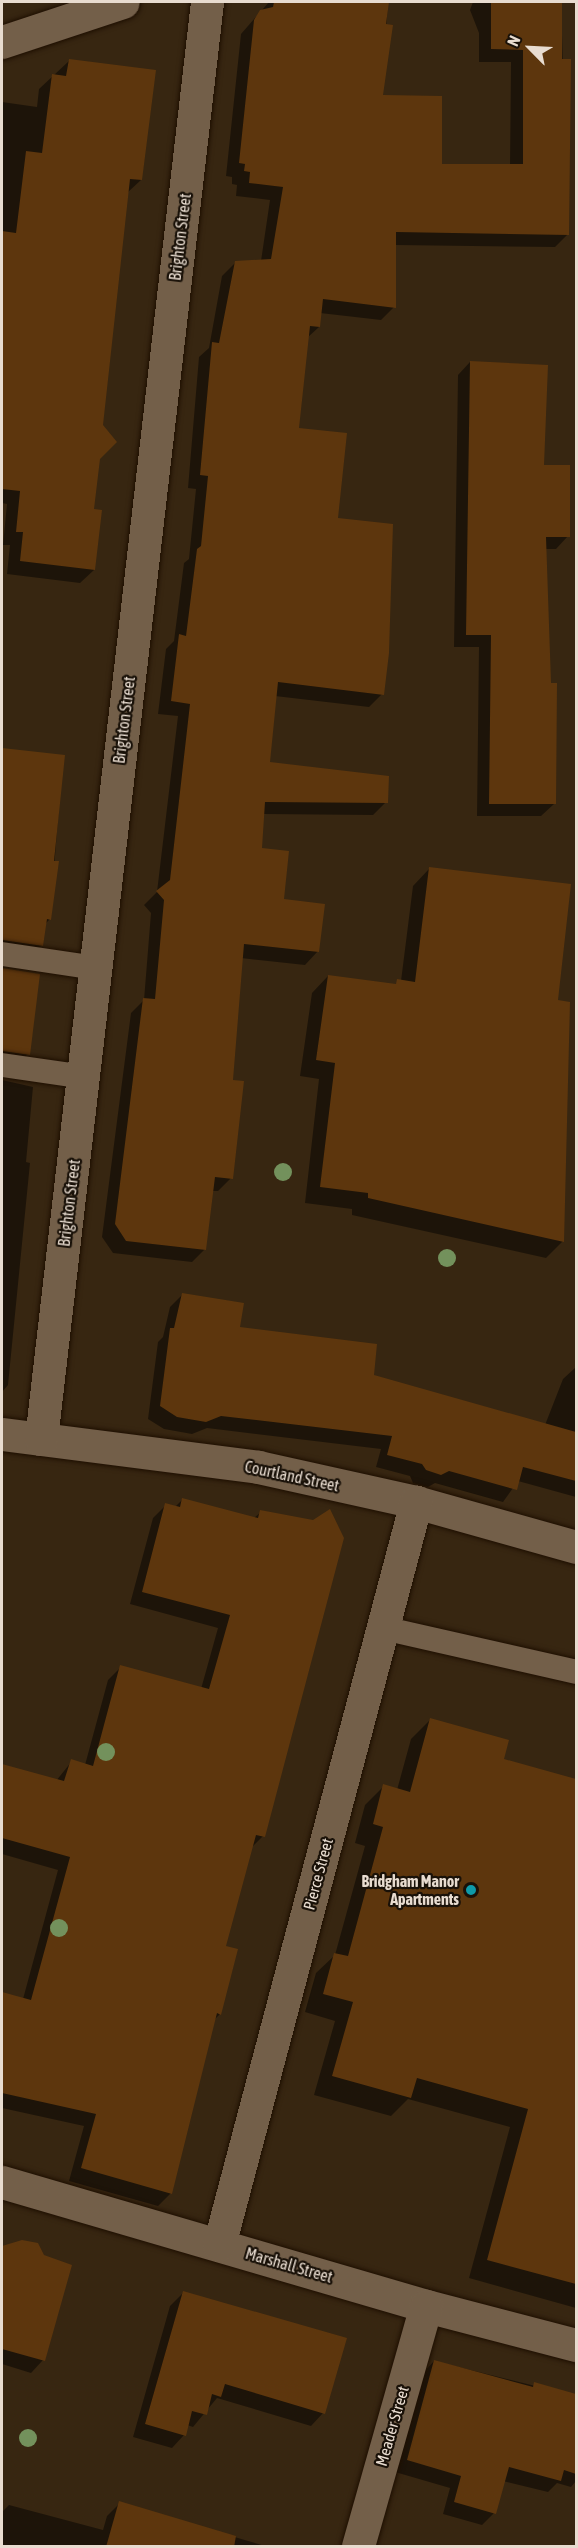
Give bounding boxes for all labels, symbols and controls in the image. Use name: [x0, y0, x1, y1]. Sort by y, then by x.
north arrow: [500, 18, 560, 78]
text: N: [503, 33, 524, 49]
street label: Brighton Street: [165, 192, 195, 282]
street label: Brighton Street: [109, 675, 139, 765]
street label: Brighton Street: [54, 1158, 84, 1248]
street label: Courtland Street: [243, 1457, 341, 1495]
street label: Pierce Street: [299, 1836, 337, 1912]
place label: Bridgham Manor Apartments: [361, 1871, 459, 1909]
marker: Bridgham Manor Apartments: [464, 1883, 478, 1897]
street label: Marshall Street: [243, 2243, 335, 2287]
street label: Meader Street: [371, 2384, 413, 2468]

